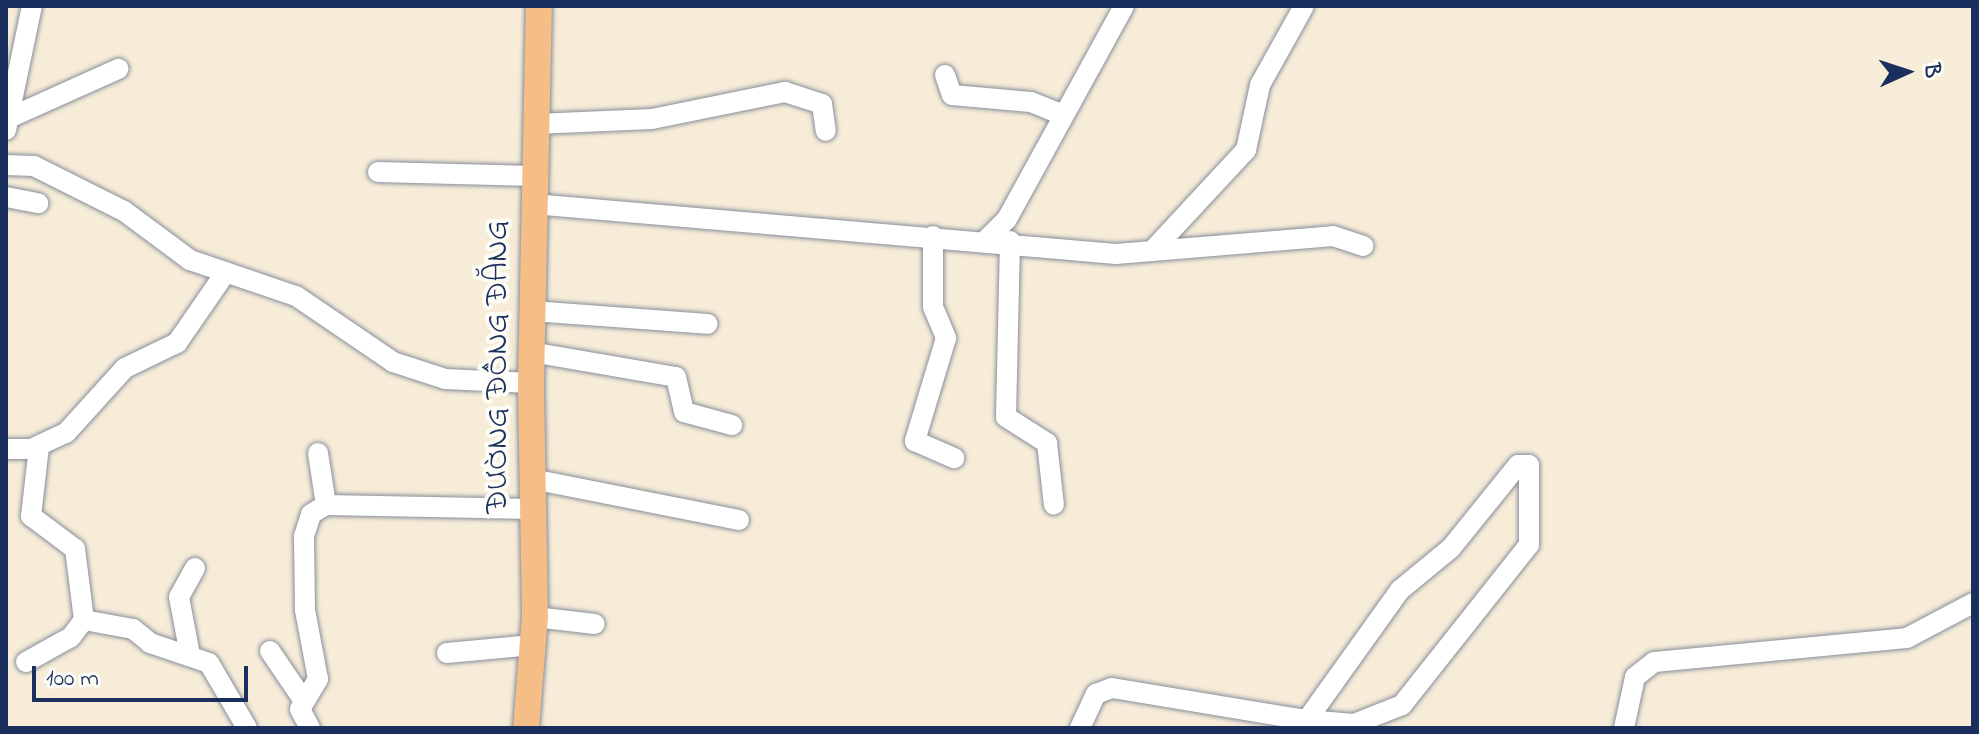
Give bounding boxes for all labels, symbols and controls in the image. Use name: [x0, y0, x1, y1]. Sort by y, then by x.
north arrow: [1867, 32, 1947, 112]
text: B: [1915, 63, 1947, 79]
street label: ĐƯỜNG ĐỒNG ĐĂNG: [480, 220, 518, 514]
scale bar: [36, 650, 252, 700]
text: 100 m: [46, 662, 99, 697]

